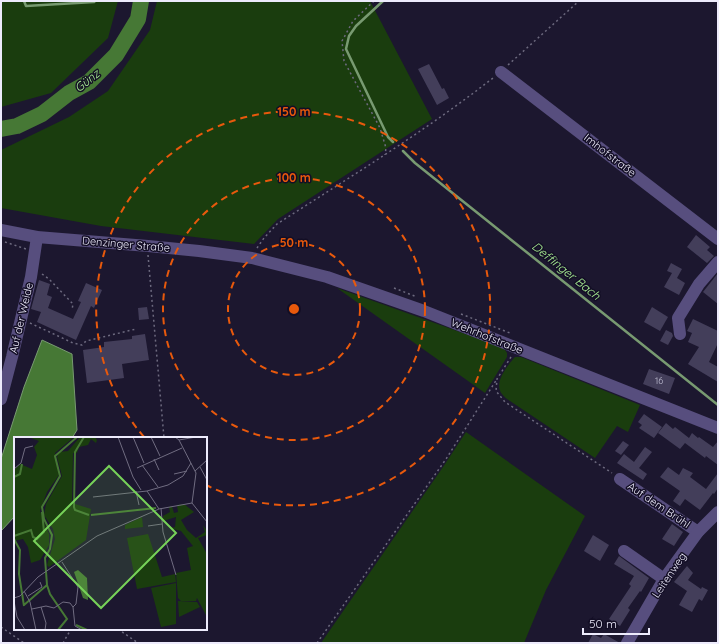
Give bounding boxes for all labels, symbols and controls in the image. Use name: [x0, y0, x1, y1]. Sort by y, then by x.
water label: Günz: [71, 65, 103, 95]
text: 150 m: [277, 104, 311, 119]
street label: Imhofstraße: [581, 130, 639, 180]
text: 100 m: [277, 170, 311, 185]
street label: Denzinger Straße: [81, 233, 171, 255]
text: 50 m: [280, 235, 308, 250]
water label: Deffinger Bach: [529, 238, 604, 303]
street label: Auf der Weide: [6, 281, 36, 355]
centre of rings: [287, 302, 301, 316]
street label: Wehrhofstraße: [449, 315, 525, 357]
house number: 16: [655, 375, 663, 386]
inset map: [14, 437, 207, 630]
street label: Auf dem Brühl: [625, 479, 693, 531]
street label: Leitenweg: [649, 550, 689, 600]
scale bar: [583, 610, 649, 636]
text: 50 m: [589, 616, 617, 631]

